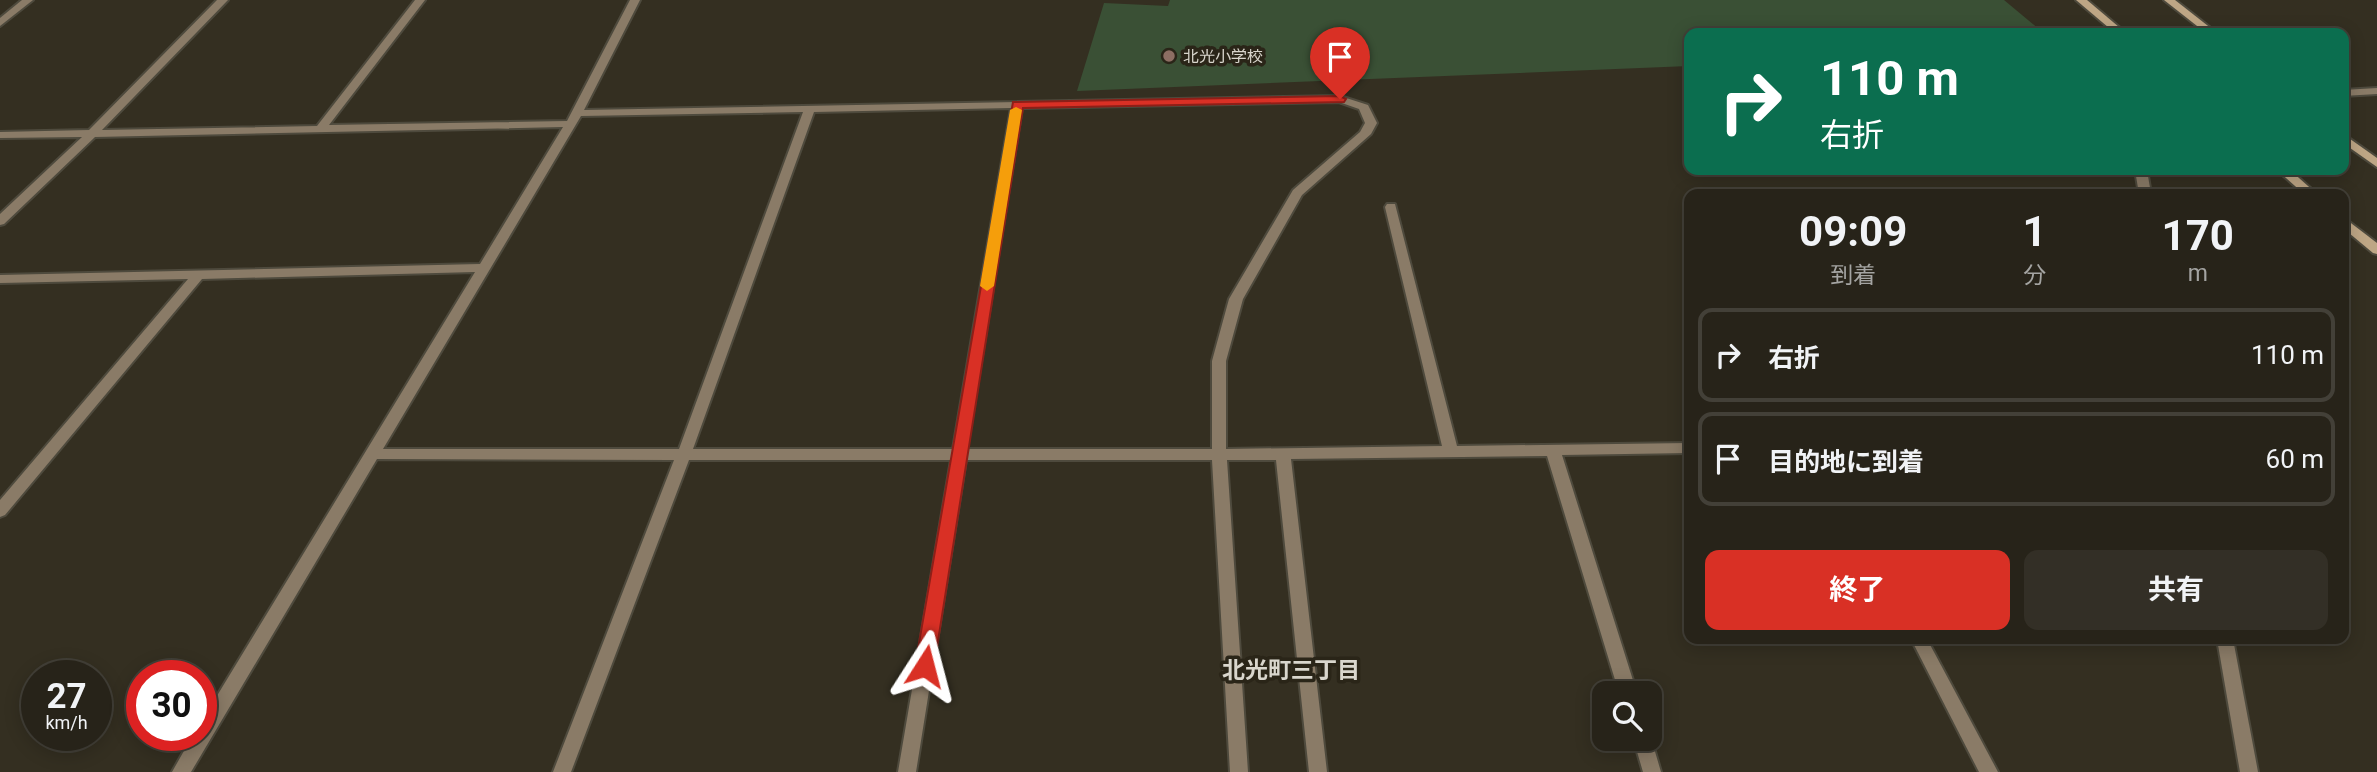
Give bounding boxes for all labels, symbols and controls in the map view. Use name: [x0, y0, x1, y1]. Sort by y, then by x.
pin: [1310, 27, 1370, 99]
icon: arrive: [1321, 38, 1359, 76]
place label: 北光小学校: [1183, 47, 1263, 66]
marker: 北光小学校: [1161, 48, 1177, 64]
text: 110 m: [1820, 50, 1959, 107]
icon: right: [1705, 56, 1796, 147]
text: 右折: [1820, 116, 1884, 154]
text: 09:09: [1799, 207, 1907, 256]
text: 1: [2022, 207, 2047, 256]
text: 170: [2162, 211, 2234, 260]
text: m: [2188, 260, 2208, 287]
text: 到着: [1830, 262, 1876, 289]
text: 分: [2023, 262, 2046, 289]
icon: right: [1709, 336, 1747, 374]
text: 110 m: [2251, 340, 2324, 370]
text: 右折: [1768, 343, 1820, 373]
icon: arrive: [1709, 440, 1747, 478]
text: 60 m: [2266, 444, 2324, 474]
text: 目的地に到着: [1768, 447, 1924, 477]
button: 終了: [1705, 550, 2010, 630]
button: 共有: [2024, 550, 2328, 630]
position arrow: [888, 629, 962, 703]
district label: 北光町三丁目: [1222, 657, 1360, 684]
speed limit sign: 30: [126, 660, 217, 751]
text: 27: [46, 676, 87, 717]
map controls: [1592, 681, 1662, 751]
button: search: [1592, 681, 1662, 751]
text: km/h: [45, 712, 88, 733]

